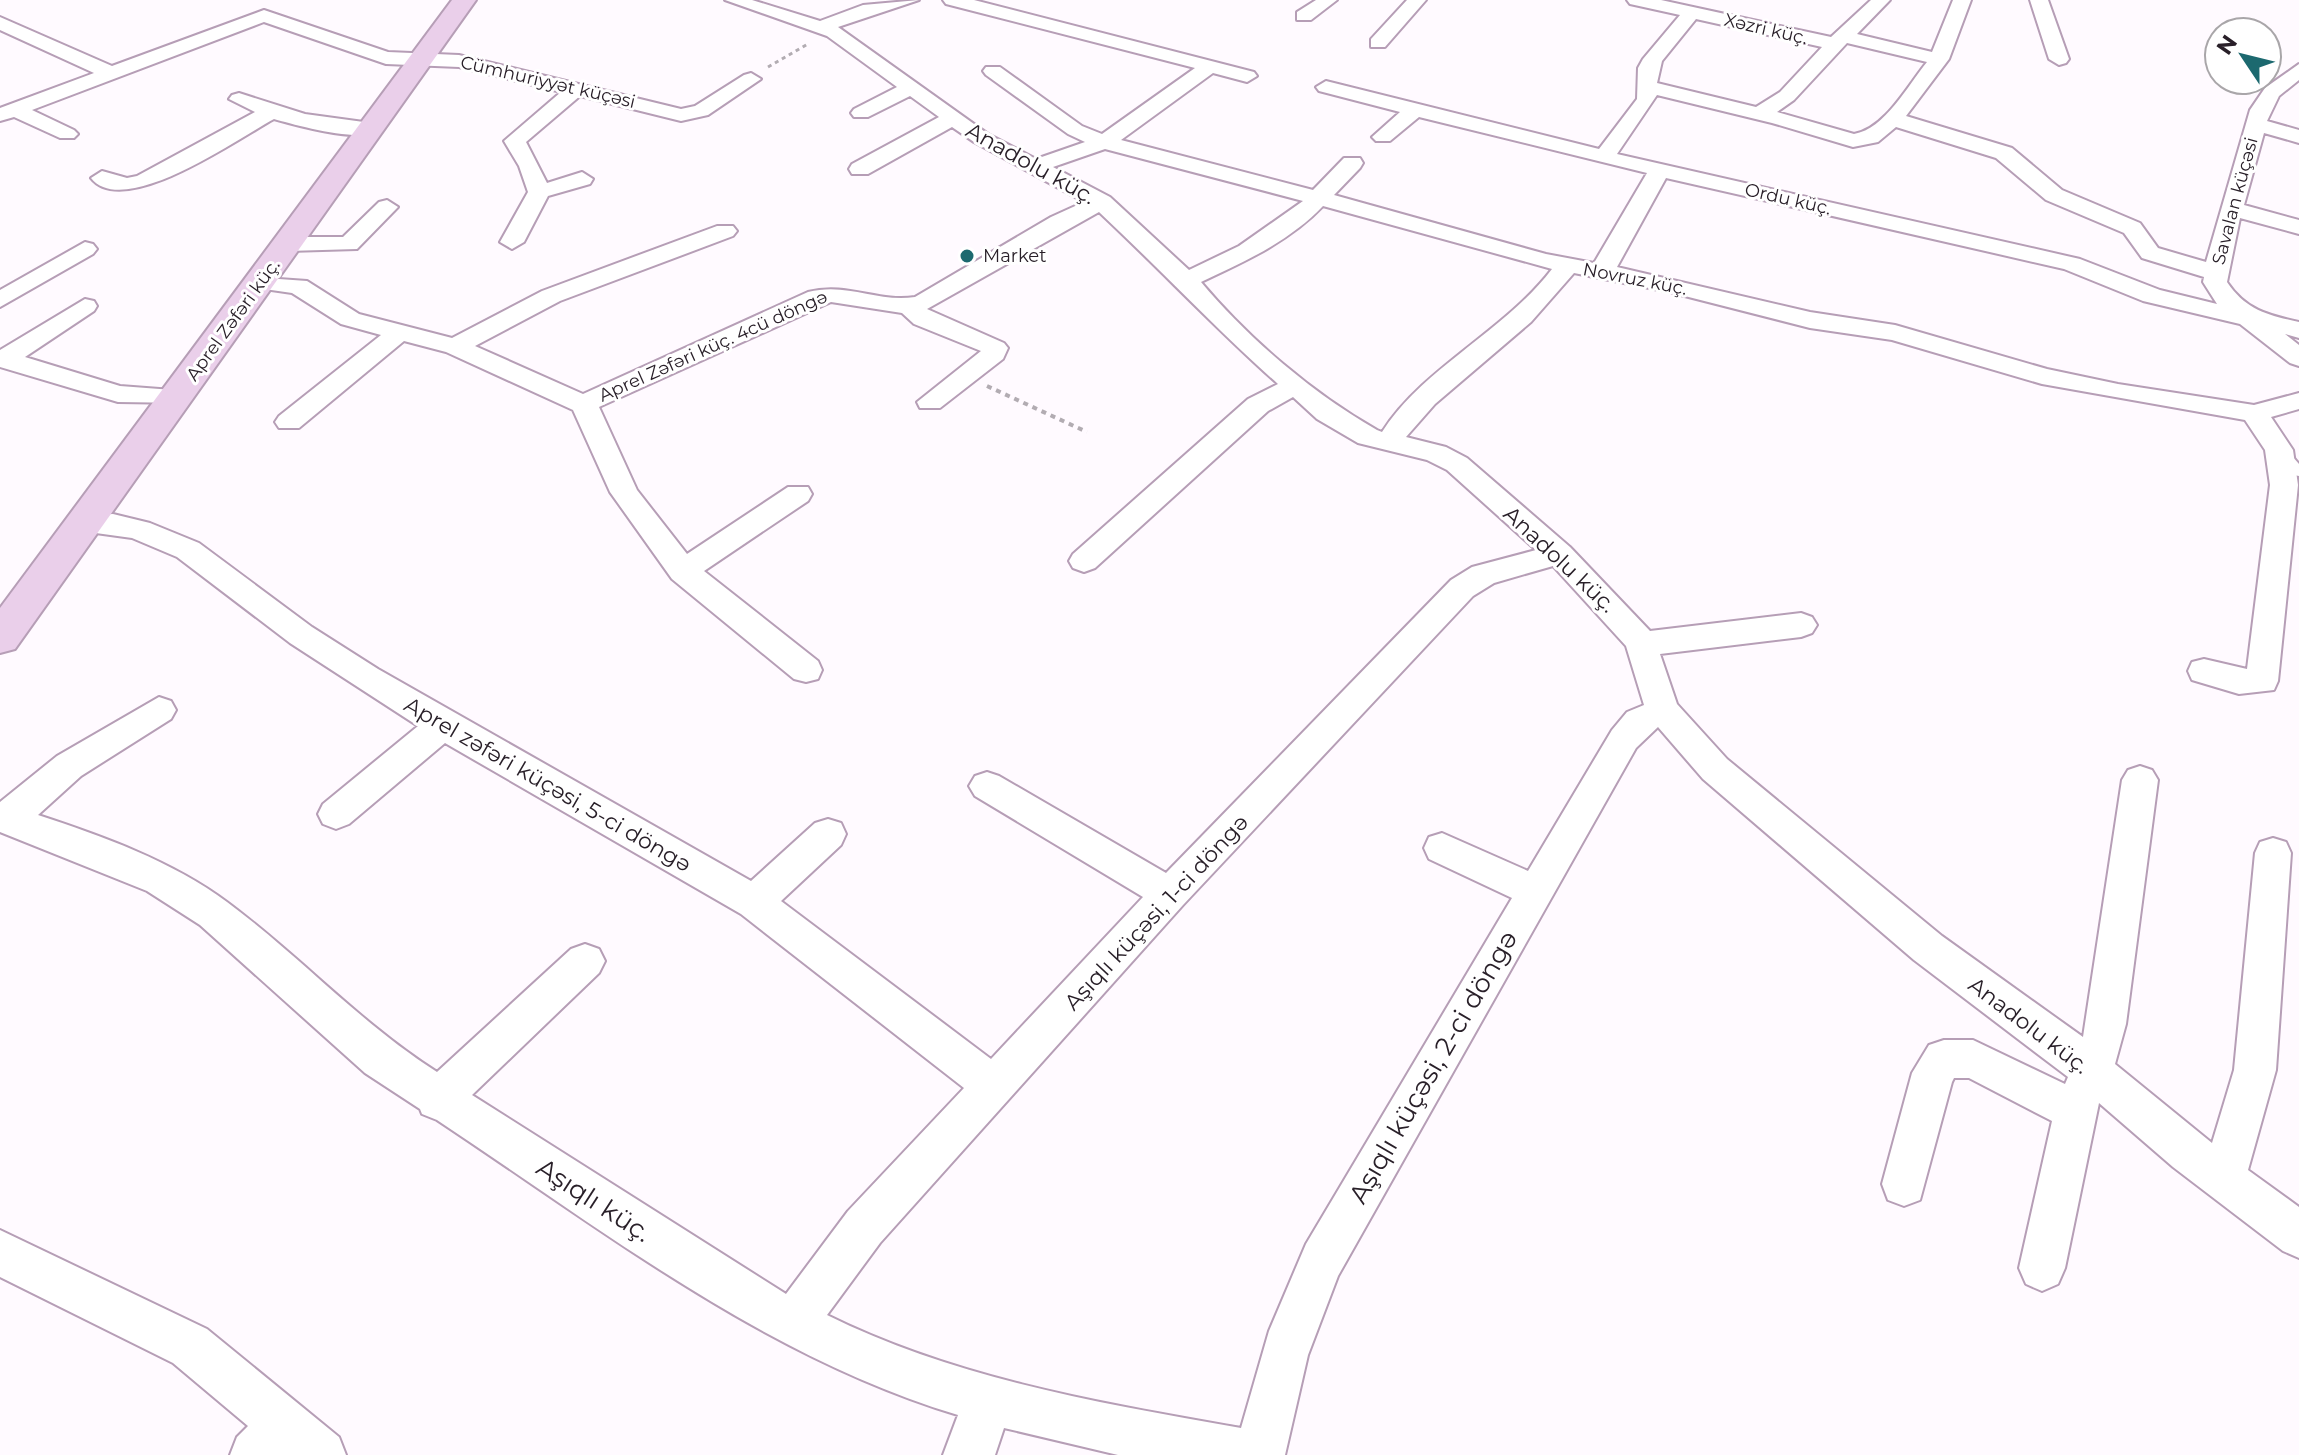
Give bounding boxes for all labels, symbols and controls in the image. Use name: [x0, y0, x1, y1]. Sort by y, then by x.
street label: Xəzri küç.: [1722, 9, 1810, 49]
north arrow: [2203, 16, 2283, 96]
text: N: [2211, 30, 2243, 60]
street label: Cümhuriyyət küçəsi: [458, 51, 638, 113]
street label: Anadolu küç.: [961, 117, 1100, 210]
street label: Savalan küçəsi: [2207, 135, 2263, 267]
street label: Ordu küç.: [1743, 178, 1833, 220]
place label: Market: [983, 245, 1046, 267]
marker: Market: [958, 247, 976, 265]
street label: Aprel Zəfəri küç.: [181, 255, 285, 385]
street label: Novruz küç.: [1581, 258, 1689, 300]
street label: Aprel Zəfəri küç. 4cü döngə: [595, 285, 831, 406]
street label: Anadolu küç.: [1498, 500, 1622, 618]
street label: Aprel zəfəri küçəsi, 5-ci döngə: [400, 691, 696, 878]
street label: Aşıqlı küçəsi, 1-ci döngə: [1059, 809, 1254, 1016]
street label: Aşıqlı küçəsi, 2-ci döngə: [1342, 925, 1524, 1209]
street label: Anadolu küç.: [1963, 971, 2094, 1080]
street label: Aşıqlı küç.: [531, 1151, 657, 1249]

